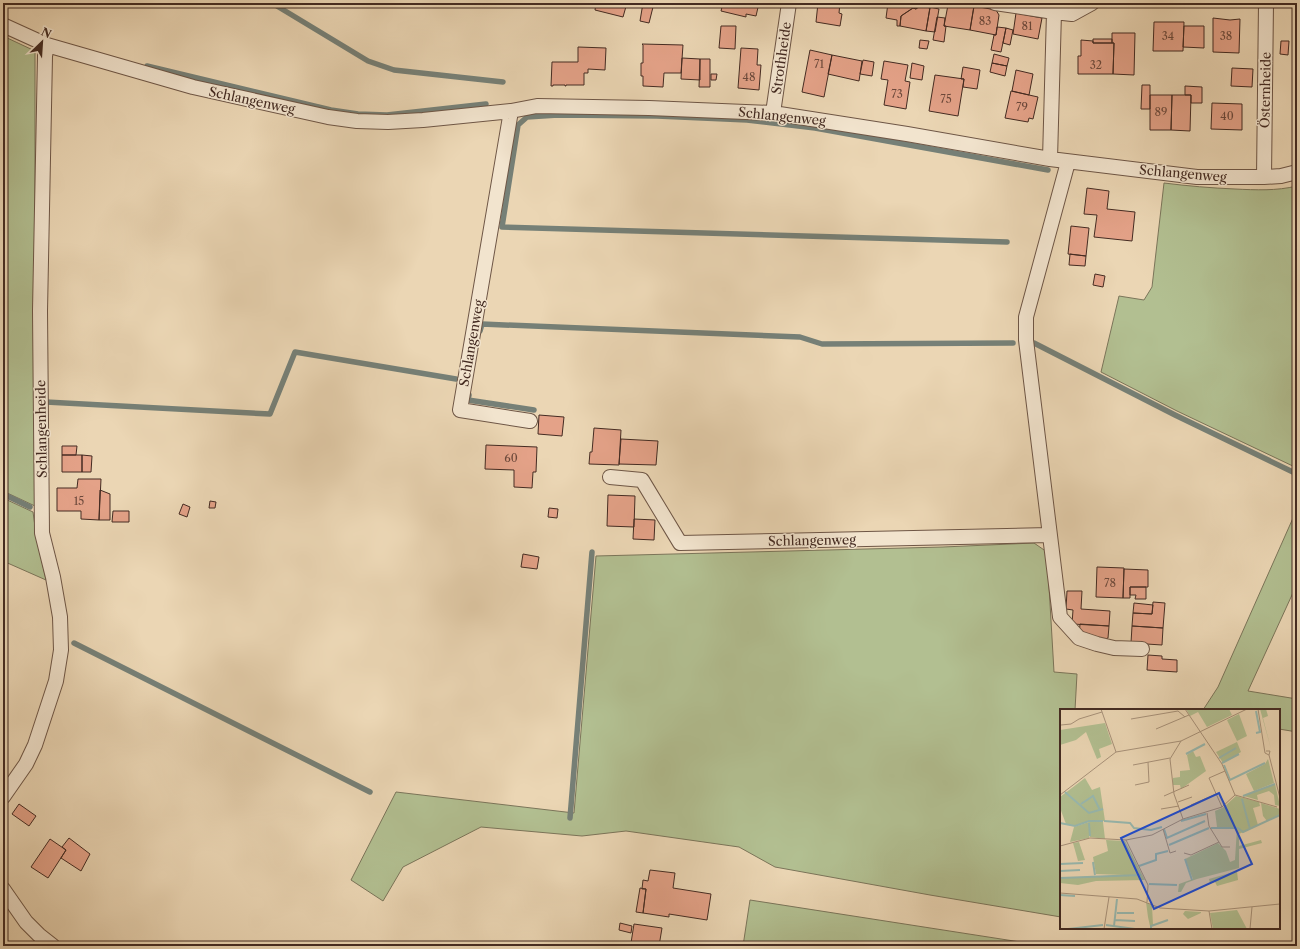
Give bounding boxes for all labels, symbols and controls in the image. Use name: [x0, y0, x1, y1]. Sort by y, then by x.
house number: 83: [979, 14, 991, 28]
house number: 81: [1021, 19, 1033, 33]
street label: Strothheide: [768, 21, 794, 95]
north arrow: [22, 22, 62, 62]
text: N: [39, 25, 54, 41]
house number: 34: [1162, 29, 1174, 43]
house number: 38: [1220, 29, 1232, 43]
street label: Östernheide: [1256, 52, 1274, 128]
house number: 71: [814, 57, 824, 71]
house number: 32: [1090, 58, 1102, 72]
house number: 48: [743, 70, 755, 84]
street label: Schlangenweg: [207, 83, 297, 117]
house number: 73: [891, 87, 903, 101]
house number: 75: [940, 92, 952, 106]
house number: 79: [1016, 100, 1028, 114]
street label: Schlangenweg: [737, 103, 827, 129]
house number: 89: [1155, 105, 1167, 119]
house number: 40: [1220, 109, 1234, 123]
street label: Schlangenweg: [1138, 161, 1228, 185]
street label: Schlangenweg: [455, 298, 487, 388]
street label: Schlangenheide: [32, 380, 50, 478]
house number: 60: [504, 451, 518, 465]
house number: 15: [74, 494, 84, 508]
street label: Schlangenweg: [768, 531, 856, 549]
house number: 78: [1104, 576, 1116, 590]
inset map: [1060, 709, 1280, 929]

